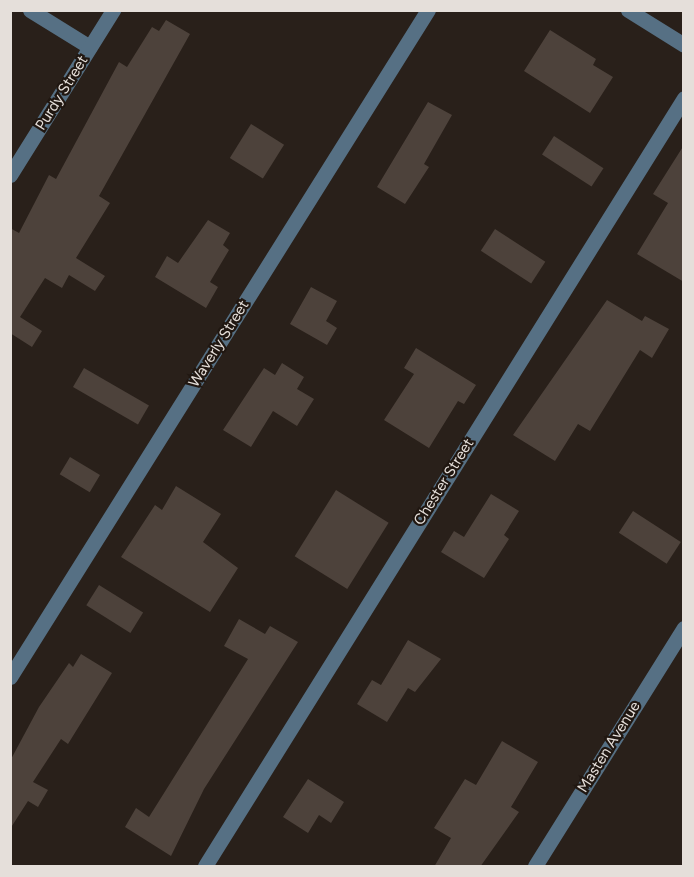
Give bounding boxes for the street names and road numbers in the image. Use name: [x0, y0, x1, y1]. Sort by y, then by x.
street label: Purdy Street: [32, 52, 92, 134]
street label: Waverly Street: [185, 297, 253, 391]
street label: Chester Street: [410, 435, 478, 529]
street label: Masten Avenue: [574, 698, 644, 796]

